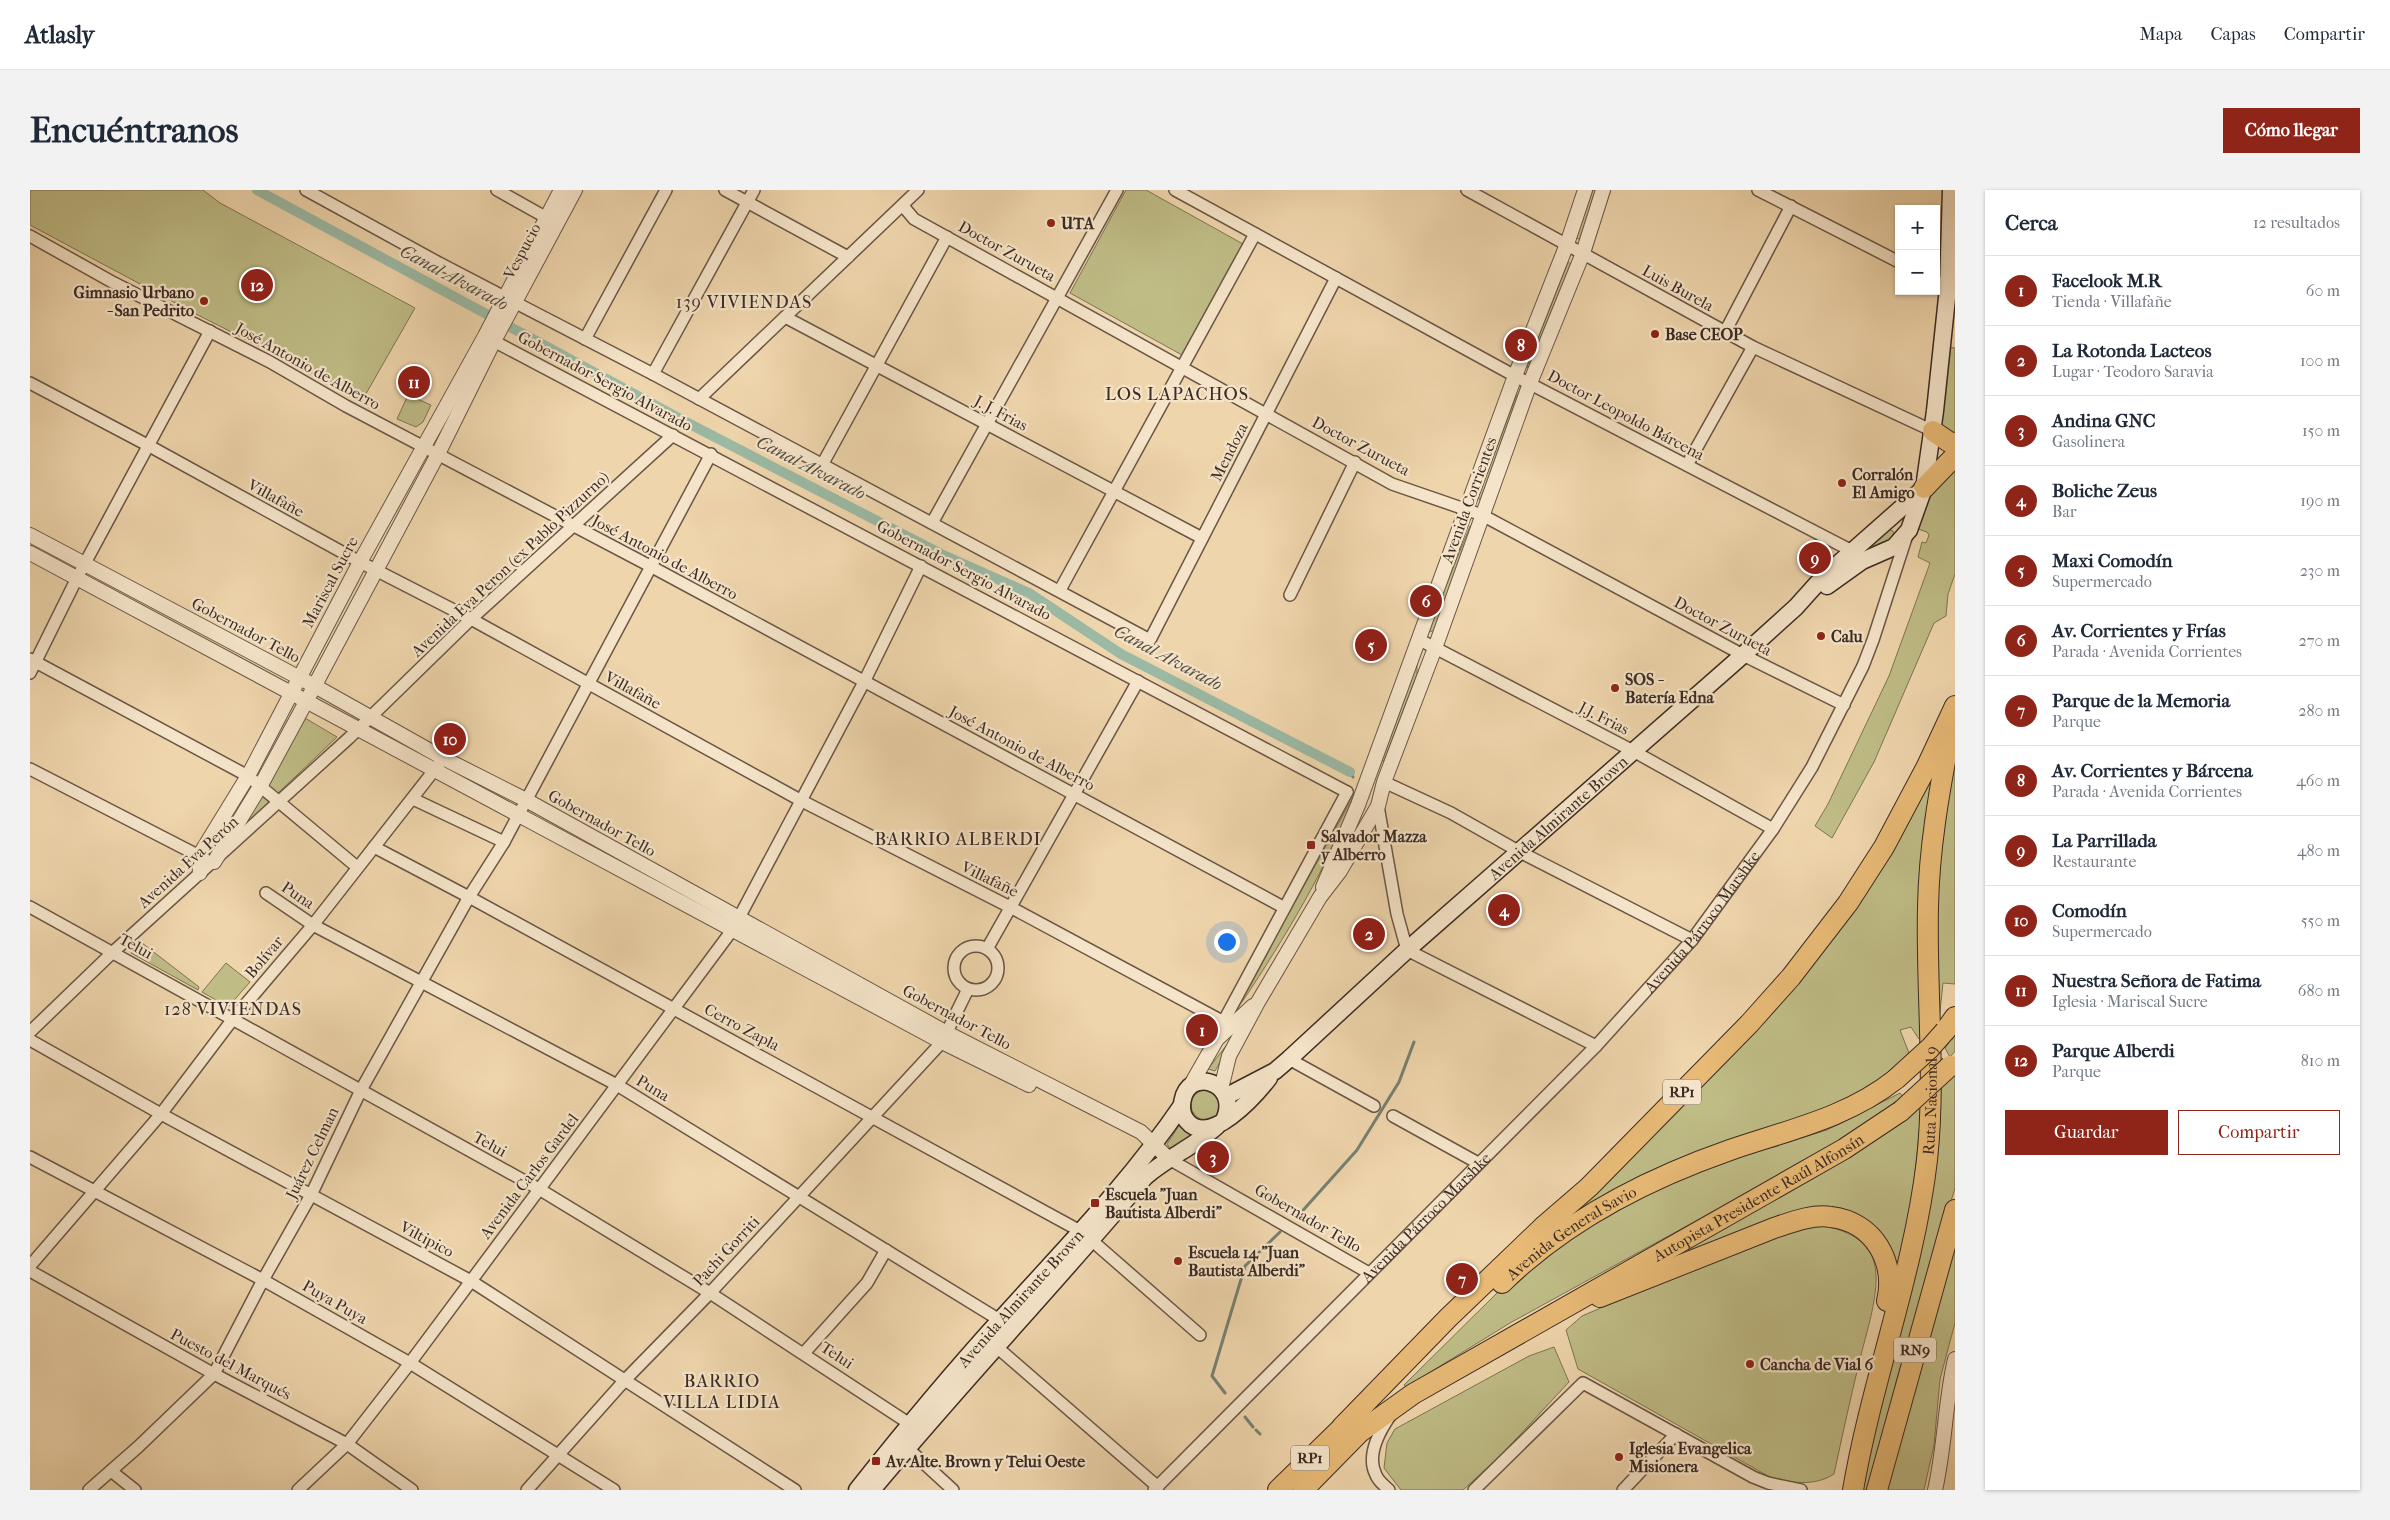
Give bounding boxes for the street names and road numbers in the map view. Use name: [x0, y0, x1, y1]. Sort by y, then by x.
street label: Doctor Zurueta: [955, 217, 1059, 286]
street label: Vespucio: [499, 220, 545, 283]
street label: Luis Burela: [1639, 261, 1717, 316]
street label: José Antonio de Alberro: [231, 317, 384, 414]
street label: Gobernador Sergio Alvarado: [515, 327, 695, 435]
street label: Doctor Leopoldo Bárcena: [1544, 366, 1708, 465]
street label: J. J. Frias: [969, 390, 1031, 435]
street label: Doctor Zurueta: [1309, 412, 1414, 480]
street label: Mendoza: [1206, 419, 1252, 484]
street label: Avenida Corrientes: [1437, 434, 1501, 567]
street label: Avenida Eva Peron (ex Pablo Pizzurno): [407, 467, 613, 661]
street label: Villafañe: [244, 474, 307, 521]
street label: José Antonio de Alberro: [587, 510, 741, 604]
street label: Gobernador Sergio Alvarado: [874, 516, 1054, 624]
street label: Mariscal Sucre: [298, 533, 362, 631]
street label: Doctor Zurueta: [1671, 592, 1776, 660]
street label: Gobernador Tello: [188, 593, 304, 667]
street label: Villafañe: [601, 666, 664, 713]
street label: J.J. Frias: [1574, 696, 1632, 739]
street label: José Antonio de Alberro: [944, 701, 1098, 795]
street label: Avenida Almirante Brown: [1484, 751, 1632, 884]
street label: Gobernador Tello: [545, 786, 659, 860]
street label: Avenida Eva Perón: [133, 811, 243, 913]
street label: Avenida Párroco Marshke: [1639, 847, 1764, 997]
street label: Villafañe: [957, 857, 1022, 901]
street label: Puna: [278, 877, 318, 913]
street label: Telui: [116, 929, 156, 963]
street label: Bolívar: [241, 932, 287, 982]
street label: Gobernador Tello: [899, 980, 1015, 1054]
street label: Cerro Zapla: [701, 999, 783, 1055]
street label: Ruta Nacional 9: [1918, 1046, 1940, 1156]
street label: Puna: [633, 1071, 674, 1106]
road number: RP1: [1663, 1080, 1701, 1104]
street label: Juárez Celman: [281, 1103, 343, 1204]
street label: Avenida Carlos Gardel: [475, 1109, 583, 1243]
street label: Telui: [470, 1127, 510, 1161]
street label: Autopista Presidente Raúl Alfonsín: [1649, 1129, 1868, 1266]
street label: Avenida Párroco Marshke: [1356, 1148, 1494, 1287]
street label: Gobernador Tello: [1251, 1180, 1365, 1256]
street label: Avenida General Savio: [1501, 1182, 1639, 1284]
street label: Pachi Gorriti: [689, 1212, 763, 1290]
street label: Viltipico: [396, 1216, 457, 1261]
street label: Avenida Almirante Brown: [953, 1225, 1088, 1372]
street label: Puya Puya: [299, 1276, 371, 1328]
street label: Puesto del Marqués: [167, 1324, 295, 1404]
street label: Telui: [817, 1337, 857, 1373]
road number: RN9: [1894, 1338, 1936, 1362]
road number: RP1: [1291, 1446, 1329, 1470]

